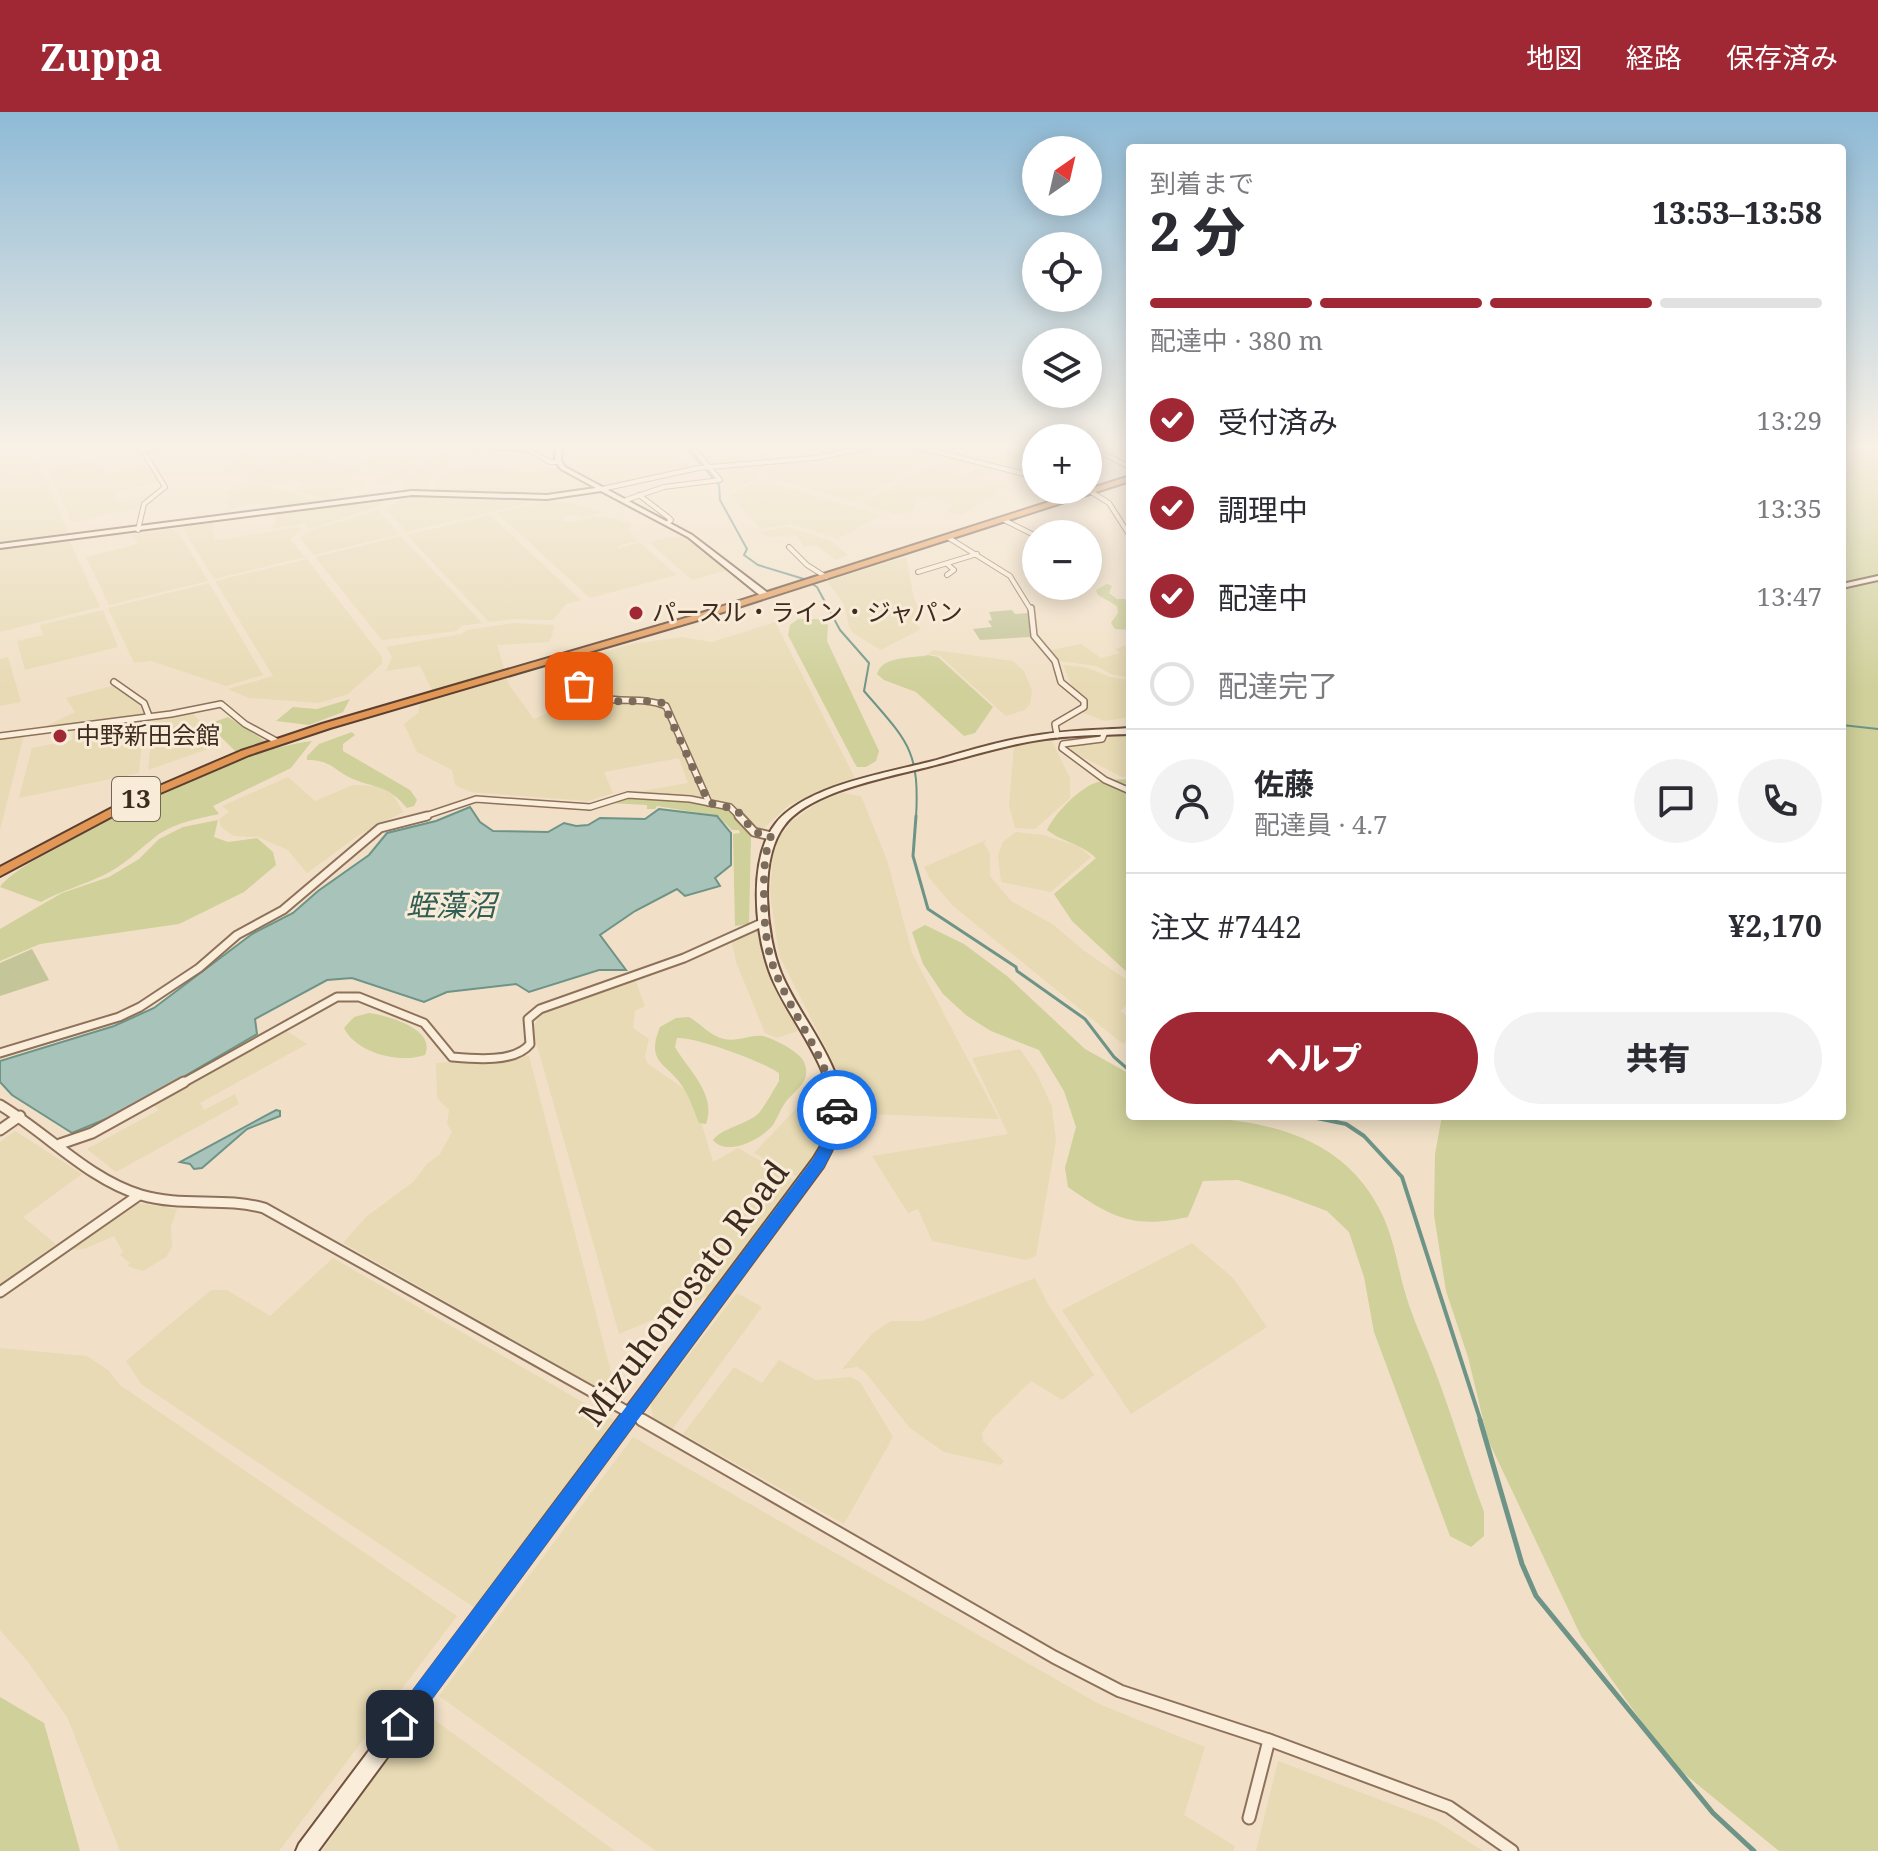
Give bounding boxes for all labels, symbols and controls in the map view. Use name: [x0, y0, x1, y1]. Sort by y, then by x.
text: Zuppa: [40, 30, 163, 82]
text: 地図: [1526, 38, 1582, 76]
text: 経路: [1626, 38, 1682, 76]
text: 保存済み: [1726, 38, 1838, 76]
north arrow: [1022, 136, 1102, 216]
map controls: [1022, 136, 1102, 600]
text: 到着まで: [1150, 165, 1254, 201]
text: 13:53–13:58: [1652, 192, 1822, 233]
text: 2 分: [1150, 195, 1245, 266]
button: locate: [1022, 232, 1102, 312]
text: 配達中 · 380 m: [1150, 322, 1323, 358]
button: layers: [1022, 328, 1102, 408]
icon: check: [1150, 398, 1194, 442]
text: 受付済み: [1218, 401, 1338, 442]
text: 13:29: [1756, 402, 1822, 438]
button: +: [1022, 424, 1102, 504]
icon: check: [1150, 486, 1194, 530]
text: 調理中: [1218, 489, 1308, 530]
text: 13:35: [1756, 490, 1822, 526]
button: −: [1022, 520, 1102, 600]
icon: check: [1150, 574, 1194, 618]
text: 配達中: [1218, 577, 1308, 618]
text: 13:47: [1756, 578, 1822, 614]
place label: パースル・ライン・ジャパン: [652, 595, 963, 628]
marker: パースル・ライン・ジャパン: [627, 604, 645, 622]
pin: [545, 652, 613, 720]
icon: bag: [557, 664, 601, 708]
text: 配達完了: [1218, 665, 1338, 706]
place label: 中野新田会館: [76, 718, 220, 751]
marker: 中野新田会館: [51, 727, 69, 745]
button: person: [1150, 759, 1234, 843]
button: chat: [1634, 759, 1718, 843]
button: phone: [1738, 759, 1822, 843]
text: 佐藤: [1254, 763, 1314, 804]
road number: 13: [112, 777, 160, 821]
text: 配達員 · 4.7: [1254, 806, 1388, 842]
water label: 蛭藻沼: [406, 884, 500, 925]
text: ¥2,170: [1728, 905, 1822, 946]
text: 注文 #7442: [1150, 906, 1302, 947]
button: ヘルプ: [1150, 1012, 1478, 1104]
button: 共有: [1494, 1012, 1822, 1104]
courier: [797, 1070, 877, 1150]
icon: car: [815, 1088, 859, 1132]
street label: Mizuhonosato Road: [568, 1150, 798, 1435]
pin: [366, 1690, 434, 1758]
icon: home: [378, 1702, 422, 1746]

